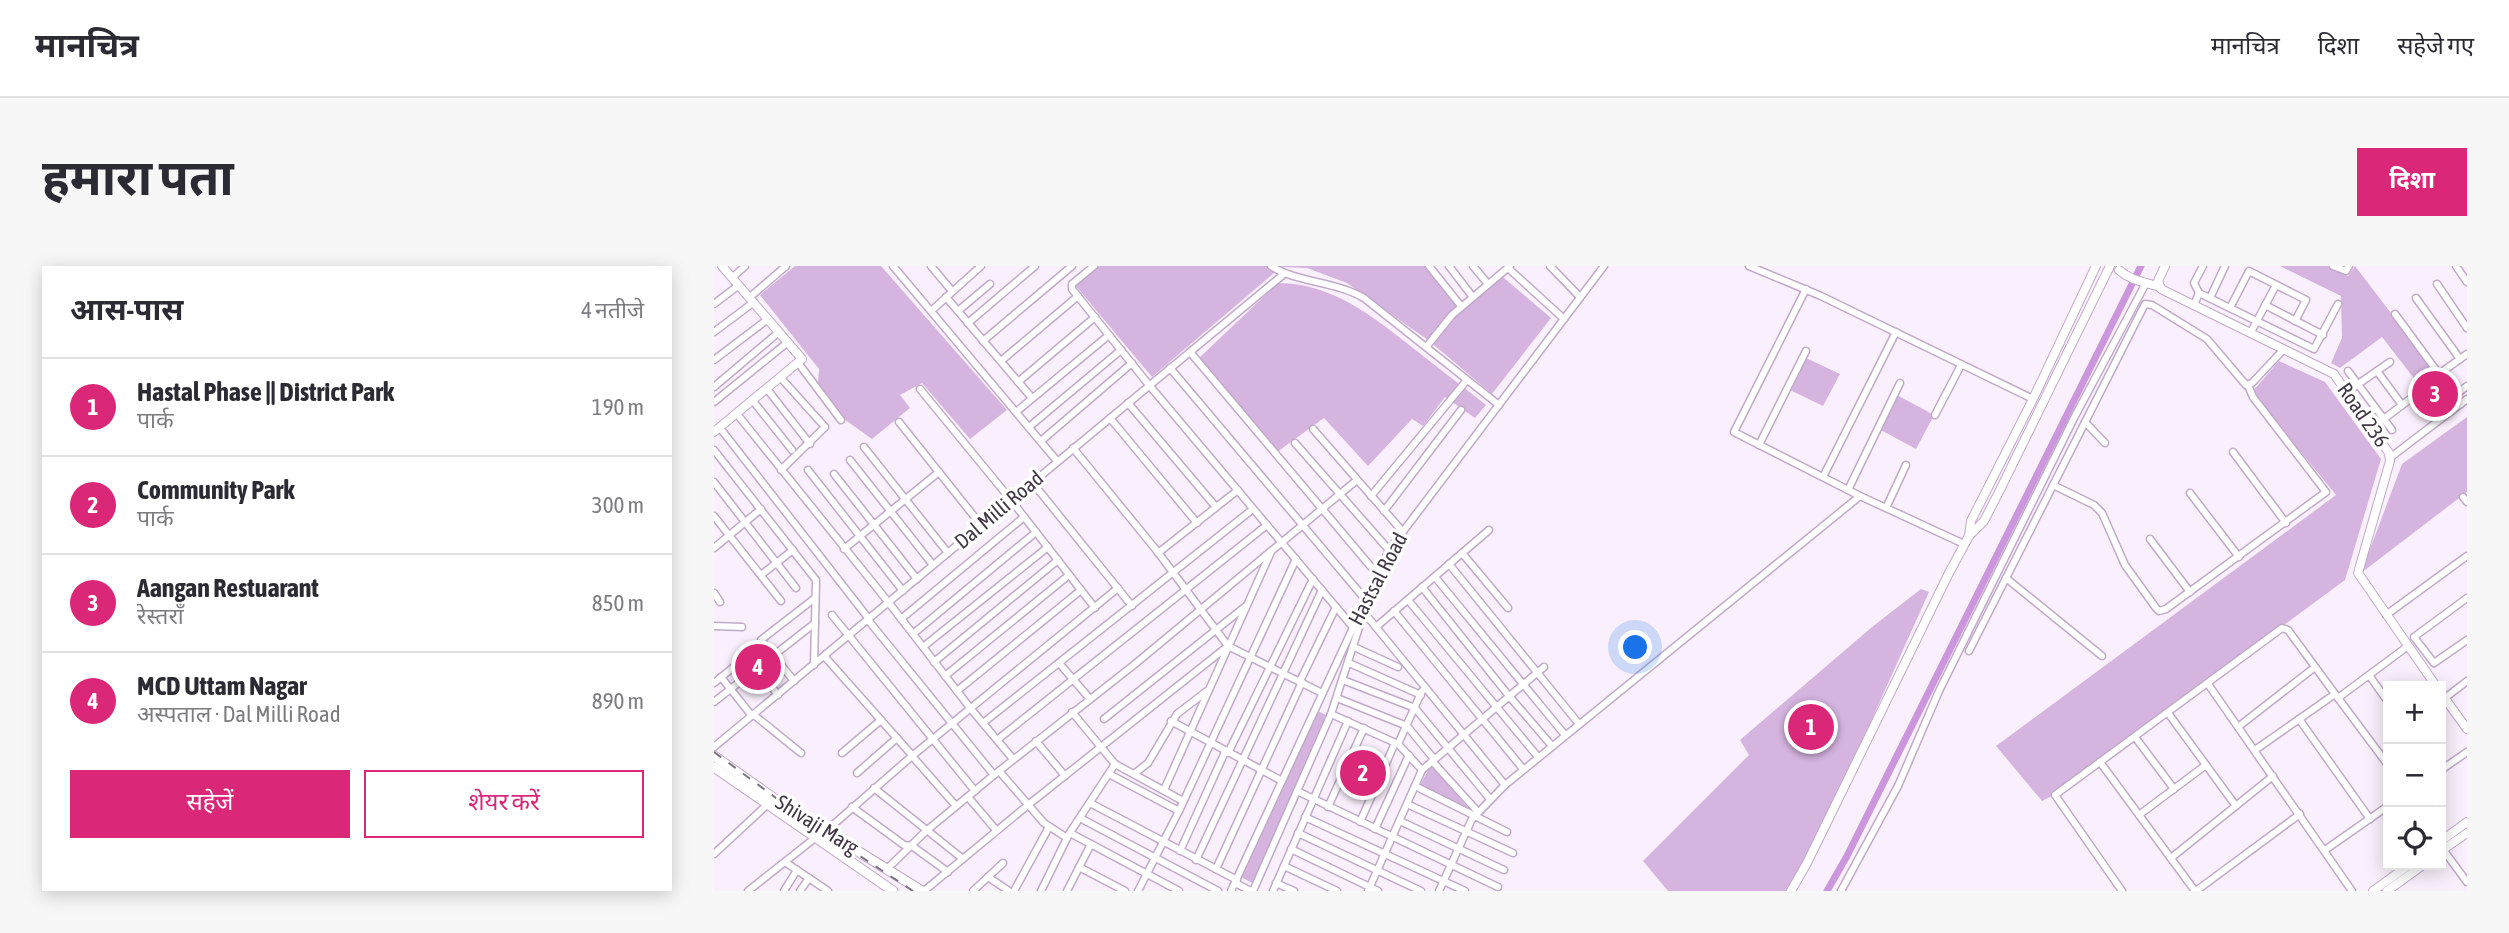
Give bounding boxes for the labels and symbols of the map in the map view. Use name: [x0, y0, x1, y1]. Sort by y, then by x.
pin: 3: [2412, 368, 2458, 420]
street label: Road 236: [2333, 378, 2395, 451]
street label: Dal Milli Road: [949, 465, 1047, 553]
street label: Hastsal Road: [1343, 528, 1411, 629]
your location: [1618, 630, 1652, 664]
pin: 4: [735, 641, 781, 693]
pin: 1: [1788, 701, 1834, 753]
pin: 2: [1340, 747, 1386, 799]
street label: Shivaji Marg: [772, 789, 863, 859]

